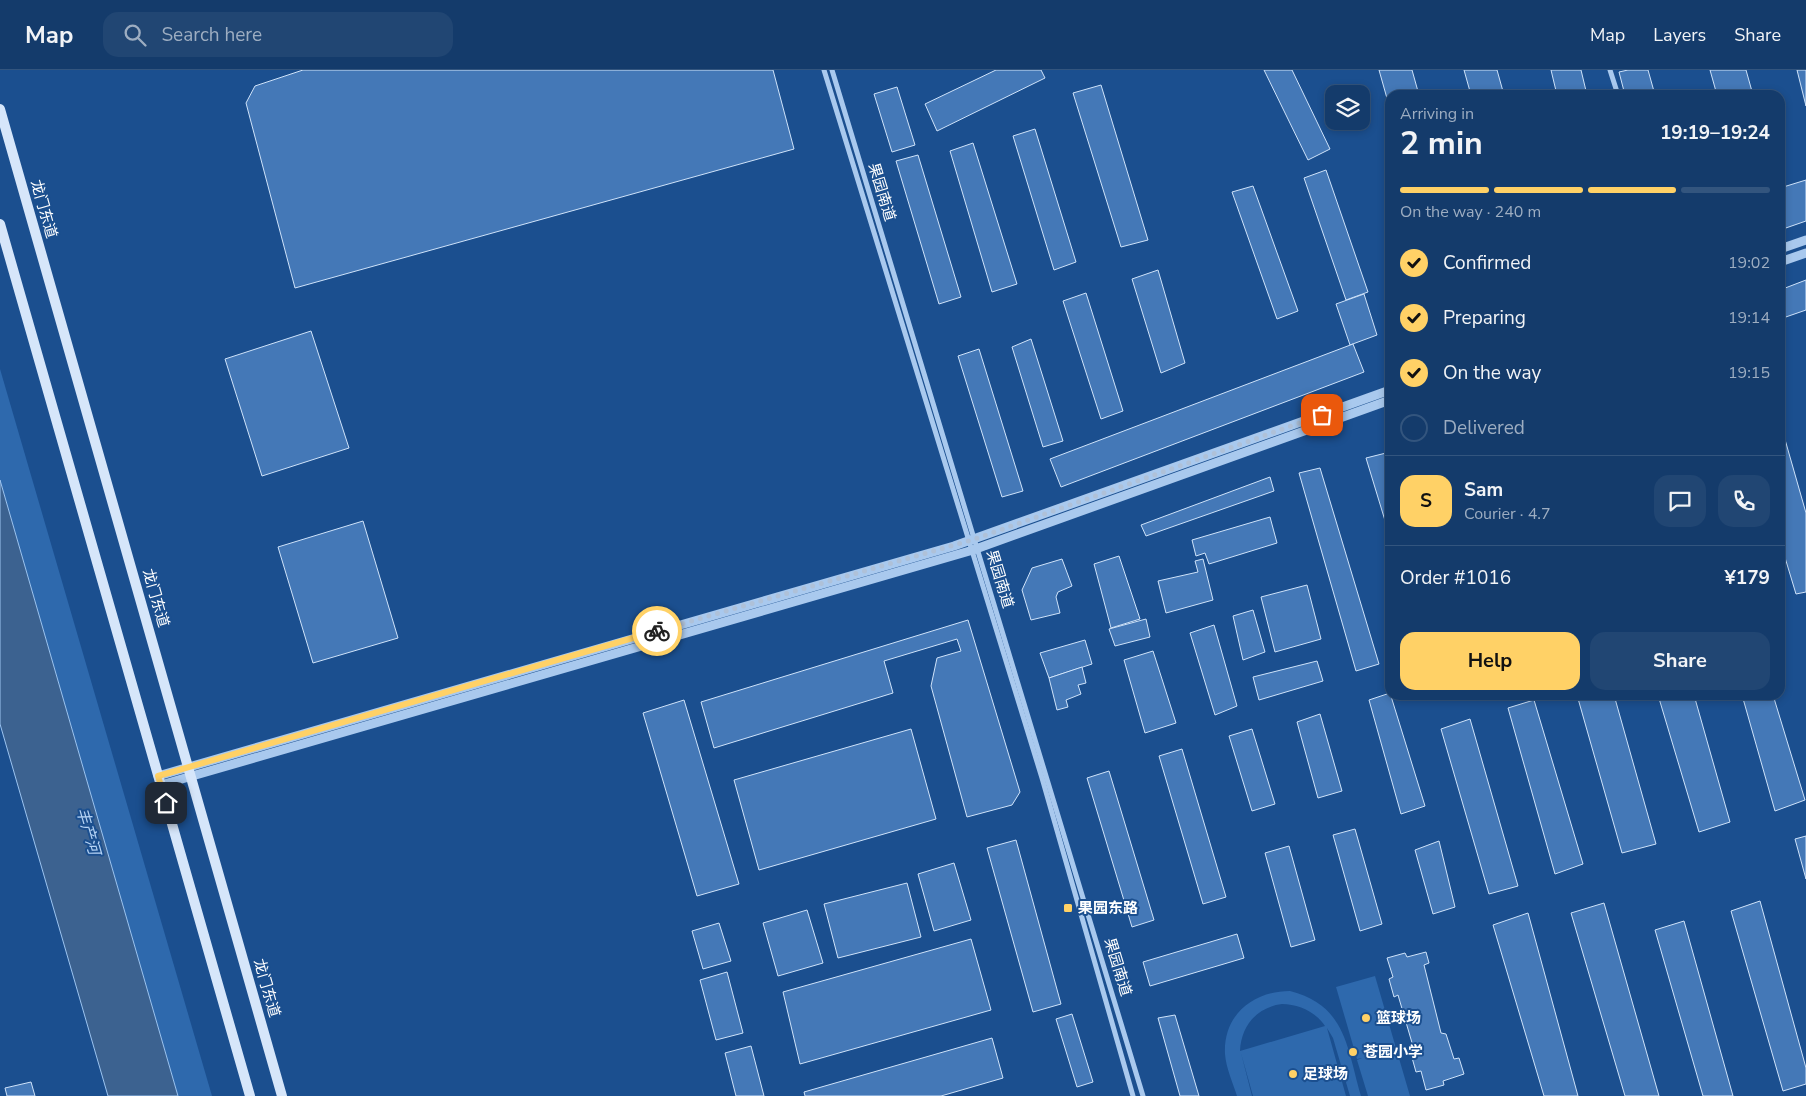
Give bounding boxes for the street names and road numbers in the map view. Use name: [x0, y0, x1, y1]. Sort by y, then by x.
street label: 果园南道: [864, 160, 900, 224]
street label: 龙门东道: [26, 177, 62, 241]
street label: 果园南道: [982, 547, 1018, 611]
street label: 龙门东道: [138, 566, 174, 630]
street label: 果园南道: [1100, 935, 1136, 999]
street label: 龙门东道: [249, 956, 285, 1020]

